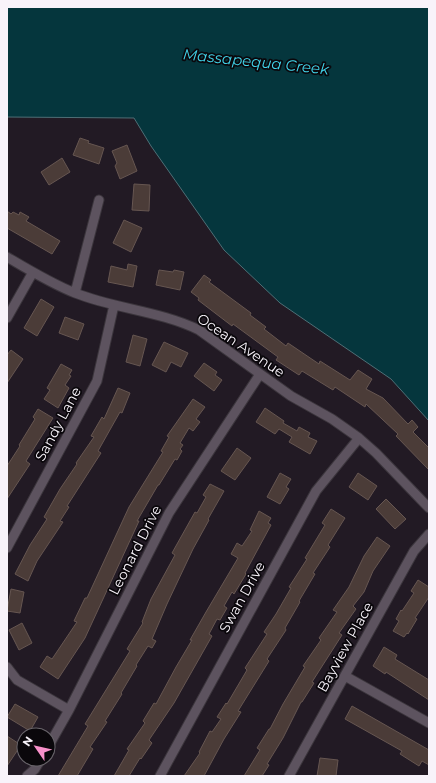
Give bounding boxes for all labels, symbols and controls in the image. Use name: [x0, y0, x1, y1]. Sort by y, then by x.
water label: Massapequa Creek: [182, 44, 331, 79]
street label: Ocean Avenue: [194, 309, 288, 381]
street label: Sandy Lane: [31, 384, 85, 464]
street label: Leonard Drive: [105, 502, 165, 598]
street label: Swan Drive: [215, 558, 269, 636]
street label: Bayview Place: [313, 599, 377, 695]
north arrow: [16, 727, 56, 767]
text: N: [19, 734, 36, 749]

